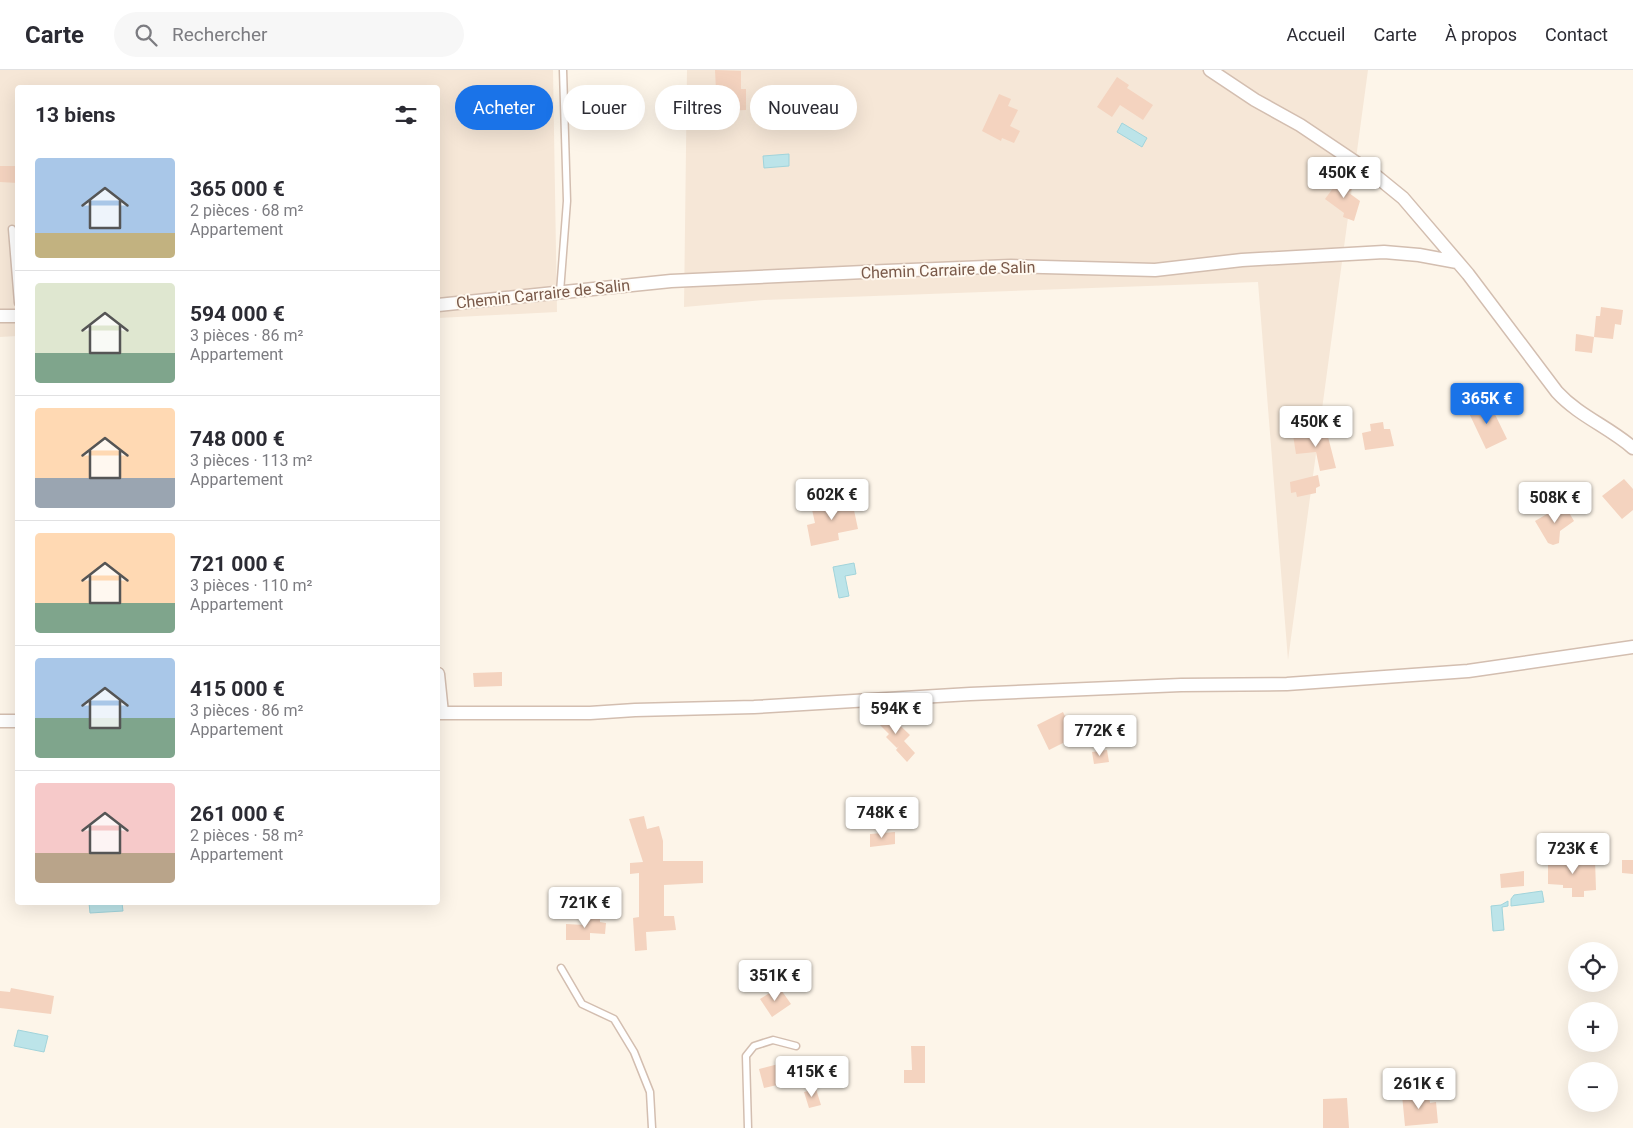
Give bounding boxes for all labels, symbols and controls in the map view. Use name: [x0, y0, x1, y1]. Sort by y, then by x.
search box: [114, 12, 464, 57]
text: Carte: [25, 21, 84, 49]
icon: search: [132, 21, 160, 49]
text: Rechercher: [172, 23, 267, 46]
text: Accueil: [1287, 24, 1345, 45]
text: Carte: [1373, 24, 1417, 45]
text: À propos: [1445, 24, 1517, 45]
text: Contact: [1545, 24, 1608, 45]
chip: Acheter: [455, 85, 553, 130]
chip: Louer: [563, 85, 645, 130]
chip: Filtres: [655, 85, 740, 130]
chip: Nouveau: [750, 85, 857, 130]
icon: filters: [392, 101, 420, 129]
text: 13 biens: [35, 103, 116, 127]
pin: 450K €: [1303, 156, 1385, 199]
text: 450K €: [1319, 163, 1369, 182]
text: 365 000 €: [190, 177, 285, 201]
icon: home: [75, 178, 135, 238]
text: 2 pièces · 68 m²: [190, 201, 303, 220]
text: Appartement: [190, 220, 283, 239]
street label: Chemin Carraire de Salin: [860, 257, 1036, 283]
street label: Chemin Carraire de Salin: [455, 275, 631, 313]
text: 594 000 €: [190, 302, 285, 326]
icon: home: [75, 303, 135, 363]
text: 3 pièces · 86 m²: [190, 326, 303, 345]
text: Appartement: [190, 345, 283, 364]
pin: 365K €: [1446, 382, 1528, 425]
text: 365K €: [1462, 389, 1512, 408]
pin: 450K €: [1275, 406, 1357, 448]
text: 450K €: [1291, 412, 1341, 431]
text: 748 000 €: [190, 427, 285, 451]
icon: home: [75, 428, 135, 488]
text: 3 pièces · 113 m²: [190, 451, 312, 470]
text: Appartement: [190, 470, 283, 489]
pin: 602K €: [791, 478, 873, 521]
pin: 508K €: [1514, 482, 1596, 524]
text: 602K €: [807, 485, 857, 504]
text: 508K €: [1530, 488, 1580, 507]
text: 721 000 €: [190, 552, 285, 576]
icon: home: [75, 553, 135, 613]
text: 3 pièces · 110 m²: [190, 576, 312, 595]
text: Appartement: [190, 595, 283, 614]
text: 415 000 €: [190, 677, 285, 701]
icon: home: [75, 678, 135, 738]
pin: 594K €: [855, 692, 937, 735]
text: 594K €: [871, 699, 921, 718]
text: 3 pièces · 86 m²: [190, 701, 303, 720]
pin: 772K €: [1059, 714, 1141, 757]
text: Appartement: [190, 720, 283, 739]
text: 772K €: [1075, 721, 1125, 740]
pin: 748K €: [841, 796, 923, 839]
text: 261 000 €: [190, 802, 285, 826]
icon: home: [75, 803, 135, 863]
text: 748K €: [857, 803, 907, 822]
text: 2 pièces · 58 m²: [190, 826, 303, 845]
pin: 723K €: [1532, 832, 1614, 875]
text: 723K €: [1548, 839, 1598, 858]
text: Appartement: [190, 845, 283, 864]
pin: 721K €: [544, 886, 626, 929]
text: 721K €: [560, 893, 610, 912]
map controls: [1568, 942, 1618, 1112]
button: locate: [1568, 942, 1618, 992]
pin: 351K €: [734, 960, 816, 1002]
text: 351K €: [750, 966, 800, 985]
button: +: [1568, 1002, 1618, 1052]
pin: 415K €: [771, 1056, 853, 1098]
text: 415K €: [787, 1062, 837, 1081]
button: −: [1568, 1062, 1618, 1112]
pin: 261K €: [1378, 1068, 1460, 1110]
text: 261K €: [1394, 1074, 1444, 1093]

